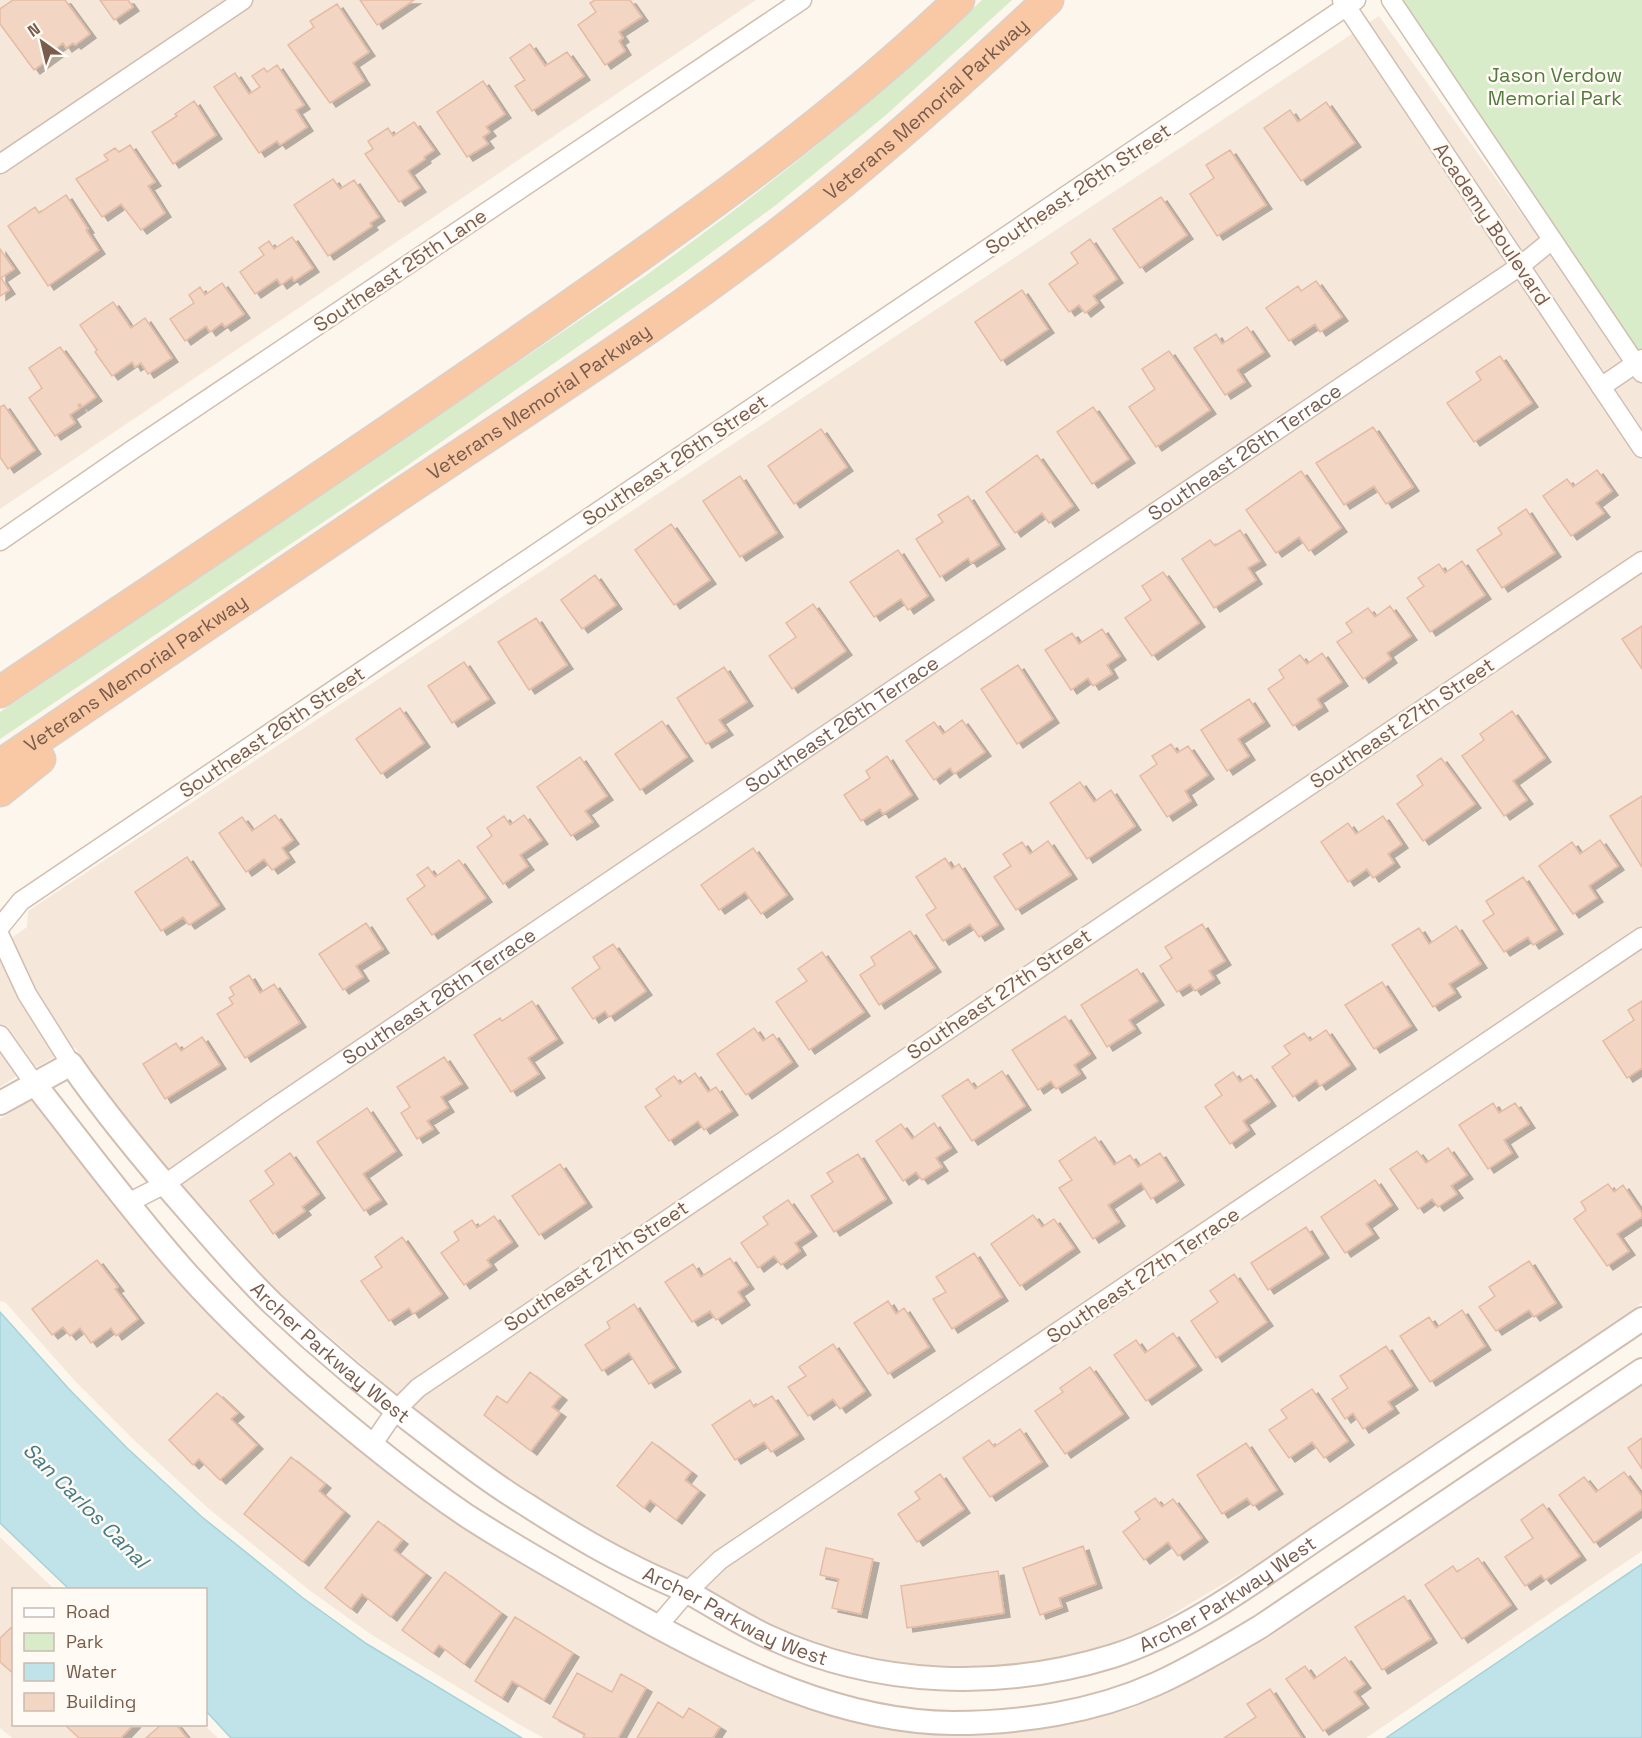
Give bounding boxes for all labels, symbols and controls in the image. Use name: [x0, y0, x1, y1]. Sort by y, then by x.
north arrow: [12, 12, 72, 72]
street label: Veterans Memorial Parkway: [818, 12, 1034, 206]
text: N: [24, 18, 44, 42]
park label: Jason Verdow Memorial Park: [1488, 62, 1622, 111]
street label: Southeast 26th Street: [980, 117, 1176, 261]
street label: Academy Boulevard: [1428, 138, 1556, 310]
street label: Southeast 25th Lane: [308, 202, 492, 338]
street label: Veterans Memorial Parkway: [422, 317, 656, 486]
street label: Southeast 26th Terrace: [1143, 377, 1346, 527]
street label: Southeast 26th Street: [577, 388, 773, 532]
street label: Veterans Memorial Parkway: [19, 588, 252, 758]
street label: Southeast 26th Terrace: [740, 649, 944, 799]
street label: Southeast 27th Street: [1305, 652, 1499, 794]
street label: Southeast 26th Street: [174, 660, 370, 804]
street label: Southeast 26th Terrace: [337, 921, 541, 1071]
street label: Southeast 27th Street: [902, 923, 1096, 1065]
street label: Southeast 27th Street: [499, 1195, 693, 1337]
street label: Southeast 27th Terrace: [1042, 1201, 1244, 1349]
street label: Archer Parkway West: [245, 1276, 415, 1429]
water label: San Carlos Canal: [17, 1436, 157, 1576]
street label: Archer Parkway West: [1135, 1530, 1321, 1658]
street label: Archer Parkway West: [639, 1560, 831, 1672]
legend: [12, 1588, 207, 1726]
text: Road: [66, 1600, 110, 1623]
text: Park: [66, 1630, 104, 1653]
text: Water: [66, 1660, 117, 1683]
text: Building: [66, 1690, 136, 1713]

